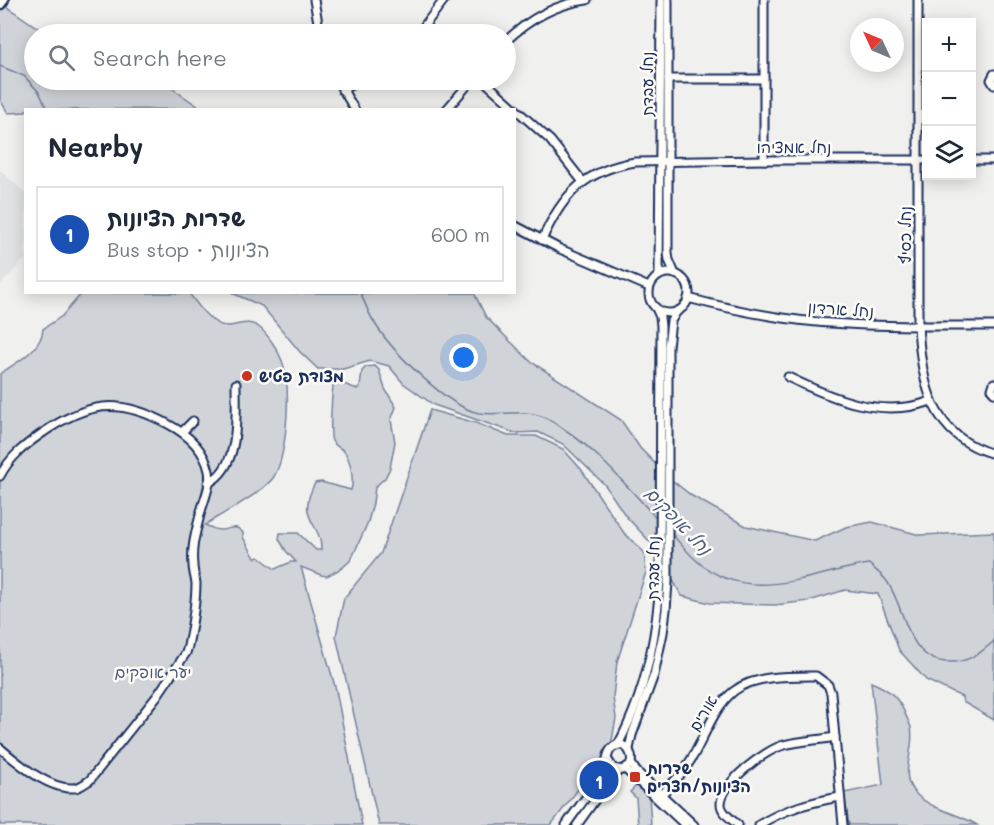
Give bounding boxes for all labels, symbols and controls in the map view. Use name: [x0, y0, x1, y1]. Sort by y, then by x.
north arrow: [850, 18, 904, 72]
map controls: [922, 18, 976, 180]
button: +: [922, 18, 976, 72]
search box: [24, 24, 516, 90]
icon: search: [45, 41, 78, 74]
text: Search here: [93, 43, 227, 72]
street label: נחל עבדת: [636, 52, 657, 117]
button: −: [922, 72, 976, 126]
button: layers: [922, 126, 976, 180]
text: Nearby: [48, 130, 143, 164]
street label: נחל אמציהו: [756, 136, 832, 157]
text: שדרות הציונות: [107, 203, 245, 232]
street label: נחל כסיף: [894, 206, 915, 264]
text: 1: [65, 221, 74, 247]
text: 600 m: [431, 221, 490, 247]
text: Bus stop · הציונות: [107, 236, 270, 262]
street label: נחל ארדון: [807, 296, 875, 322]
your location: [449, 343, 478, 372]
place label: מצודת פטיש: [259, 365, 344, 386]
marker: מצודת פטיש: [240, 369, 254, 383]
water label: נחל אופקים: [640, 481, 718, 561]
street label: נחל עבדת: [641, 535, 664, 602]
park label: יער אופקים: [115, 661, 191, 682]
street label: אורים: [684, 691, 722, 735]
place label: שדרות הציונות/חצרים: [645, 757, 751, 796]
pin: 1: [580, 758, 618, 802]
marker: שדרות הציונות/חצרים: [628, 770, 642, 784]

